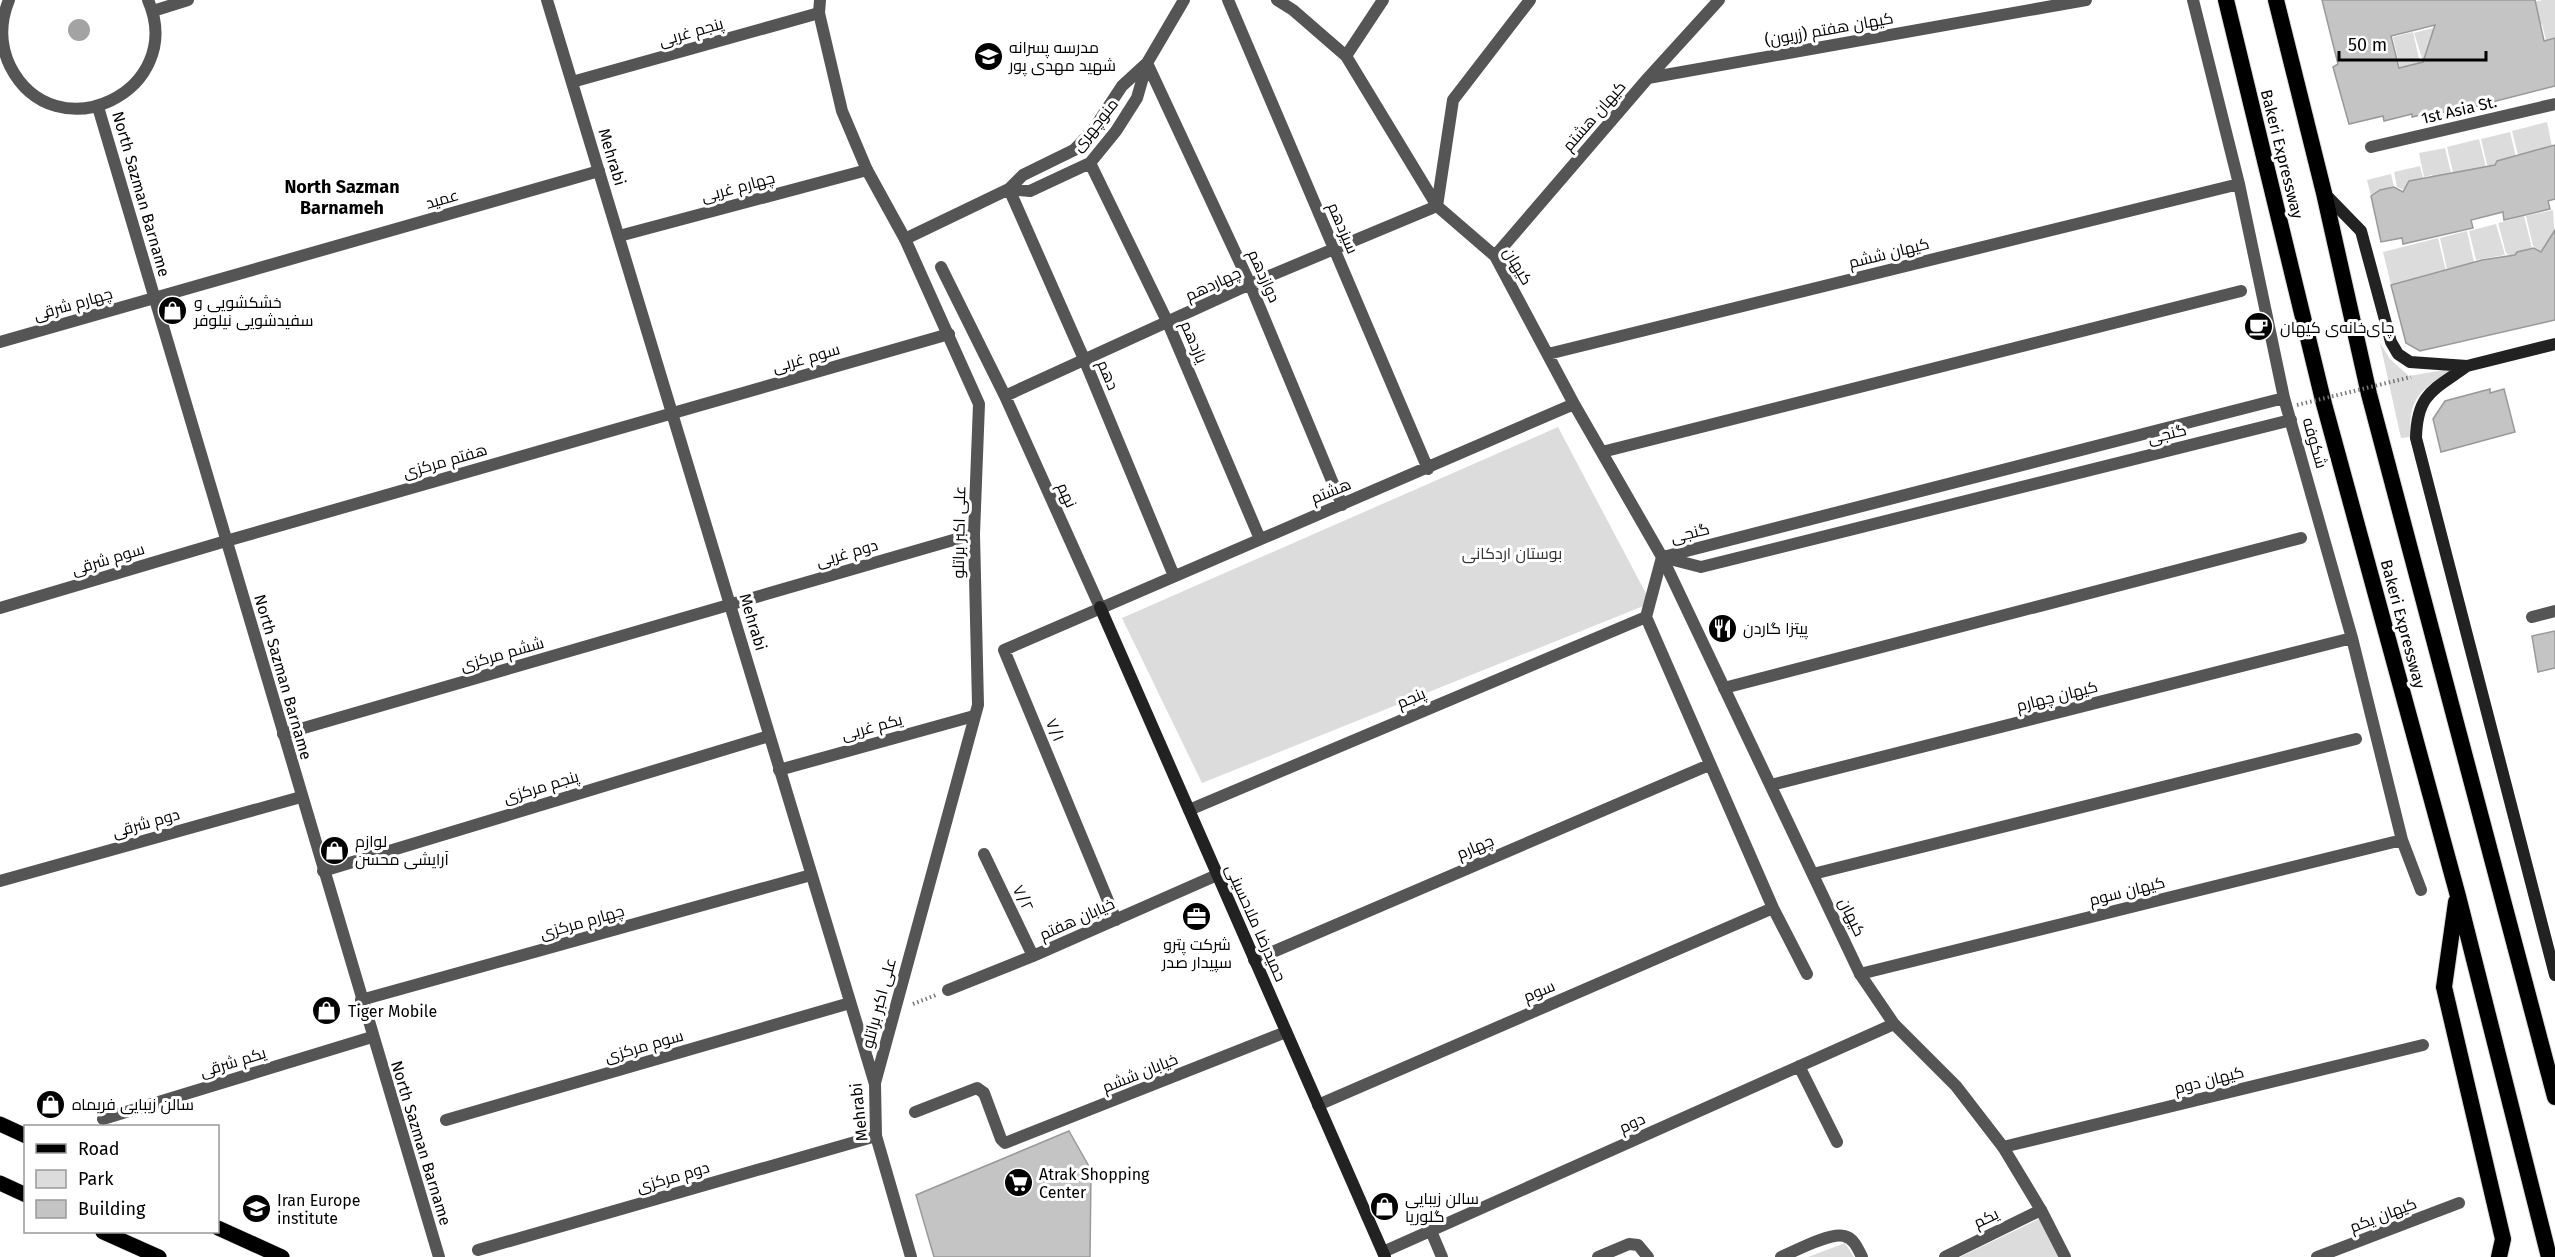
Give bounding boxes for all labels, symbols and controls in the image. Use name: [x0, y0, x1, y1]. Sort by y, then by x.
street label: کیهان هفتم (زریون): [1763, 8, 1895, 52]
street label: پنجم غربی: [657, 14, 727, 52]
scale bar: [2339, 24, 2486, 62]
text: 50 m: [2348, 34, 2387, 56]
place label: مدرسه پسرانه شهید مهدی پور: [1008, 38, 1116, 77]
school or university icon: مدرسه پسرانه شهید مهدی پور: [972, 40, 1004, 72]
street label: کیهان هشتم: [1558, 77, 1631, 156]
street label: Bakeri Expressway: [2257, 87, 2307, 221]
street label: 1st Asia St.: [2419, 92, 2499, 128]
street label: منوچهری: [1068, 95, 1124, 157]
street label: North Sazman Barname: [108, 109, 174, 279]
street label: Mehrabi: [594, 126, 630, 188]
street label: چهارم غربی: [699, 168, 777, 208]
district label: North Sazman Barnameh: [284, 176, 400, 219]
street label: عمید: [423, 185, 461, 213]
street label: سیزدهم: [1322, 200, 1362, 257]
street label: کیهان ششم: [1847, 234, 1932, 274]
street label: کیهان: [1499, 244, 1537, 289]
street label: دوازدهم: [1242, 247, 1284, 306]
street label: چهاردهم: [1182, 263, 1245, 307]
street label: چهارم شرقی: [31, 284, 115, 326]
place label: خشکشویی و سفیدشویی نیلوفر: [193, 293, 314, 331]
shop icon: خشکشویی و سفیدشویی نیلوفر: [157, 295, 189, 327]
cafe icon: چای‌خانه‌ی کیهان: [2243, 311, 2275, 343]
street label: یازدهم: [1175, 318, 1212, 368]
place label: چای‌خانه‌ی کیهان: [2280, 318, 2394, 339]
street label: سوم غربی: [770, 339, 843, 379]
street label: دهم: [1091, 357, 1123, 394]
street label: شکوفه: [2299, 415, 2331, 471]
street label: گنجی: [2146, 420, 2189, 449]
street label: هفتم مرکزی: [401, 440, 490, 484]
street label: هشتم: [1308, 474, 1355, 509]
street label: نهم: [1051, 480, 1081, 511]
street label: علی اکبر براتلو: [949, 486, 970, 578]
street label: گنجی: [1669, 519, 1712, 548]
street label: دوم غربی: [814, 535, 881, 573]
street label: سوم شرقی: [69, 539, 147, 581]
park label: بوستان اردکانی: [1462, 544, 1562, 564]
street label: Bakeri Expressway: [2377, 557, 2429, 691]
street label: Mehrabi: [735, 591, 771, 653]
street label: North Sazman Barname: [250, 592, 316, 762]
restaurant icon: پیتزا گاردن: [1706, 612, 1738, 644]
place label: پیتزا گاردن: [1743, 619, 1809, 640]
street label: ششم مرکزی: [458, 633, 546, 677]
street label: کیهان چهارم: [2014, 677, 2100, 717]
street label: پنجم: [1394, 683, 1430, 714]
street label: یکم غربی: [839, 710, 906, 746]
street label: ۷/۱: [1042, 716, 1068, 744]
street label: پنجم مرکزی: [501, 766, 582, 809]
street label: دوم شرقی: [110, 804, 182, 844]
street label: چهارم: [1454, 831, 1497, 865]
place label: لوازم آرایشی محسن: [355, 832, 450, 870]
shop icon: لوازم آرایشی محسن: [318, 834, 350, 866]
street label: حمیدرضا ملاحسینی: [1221, 861, 1290, 985]
street label: کیهان سوم: [2087, 872, 2167, 912]
street label: ۷/۲: [1009, 882, 1037, 914]
street label: خیابان هفتم: [1036, 894, 1118, 946]
street label: کیهان: [1834, 895, 1869, 940]
office icon: شرکت پترو سپیدار صدر: [1181, 900, 1213, 932]
street label: چهارم مرکزی: [538, 901, 627, 945]
place label: شرکت پترو سپیدار صدر: [1161, 935, 1232, 973]
street label: علی اکبر براتلو: [858, 956, 901, 1050]
street label: سوم: [1520, 976, 1558, 1008]
shop icon: Tiger Mobile: [311, 995, 343, 1027]
place label: Tiger Mobile: [348, 1002, 437, 1021]
street label: سوم مرکزی: [602, 1026, 686, 1068]
street label: یکم شرقی: [198, 1043, 270, 1083]
street label: خیابان ششم: [1099, 1049, 1181, 1099]
street label: North Sazman Barname: [387, 1058, 455, 1228]
street label: کیهان دوم: [2172, 1062, 2246, 1100]
street label: Mehrabi: [846, 1082, 872, 1142]
shop icon: سالن زیبایی فریماه: [35, 1088, 67, 1120]
place label: سالن زیبایی فریماه: [72, 1095, 194, 1115]
street label: دوم: [1616, 1109, 1649, 1139]
legend: [24, 1125, 219, 1233]
text: Road: [78, 1138, 120, 1160]
street label: دوم مرکزی: [634, 1158, 712, 1198]
place label: Atrak Shopping Center: [1039, 1165, 1150, 1202]
supermarket icon: Atrak Shopping Center: [1002, 1167, 1034, 1199]
text: Park: [78, 1168, 114, 1190]
place label: سالن زیبایی گلوريا: [1405, 1189, 1479, 1226]
place label: Iran Europe institute: [277, 1191, 361, 1228]
shop icon: سالن زیبایی گلوريا: [1368, 1191, 1400, 1223]
school or university icon: Iran Europe institute: [240, 1193, 272, 1225]
street label: کیهان یکم: [2347, 1194, 2420, 1238]
text: Building: [78, 1198, 146, 1220]
street label: یکم: [1970, 1204, 2003, 1234]

